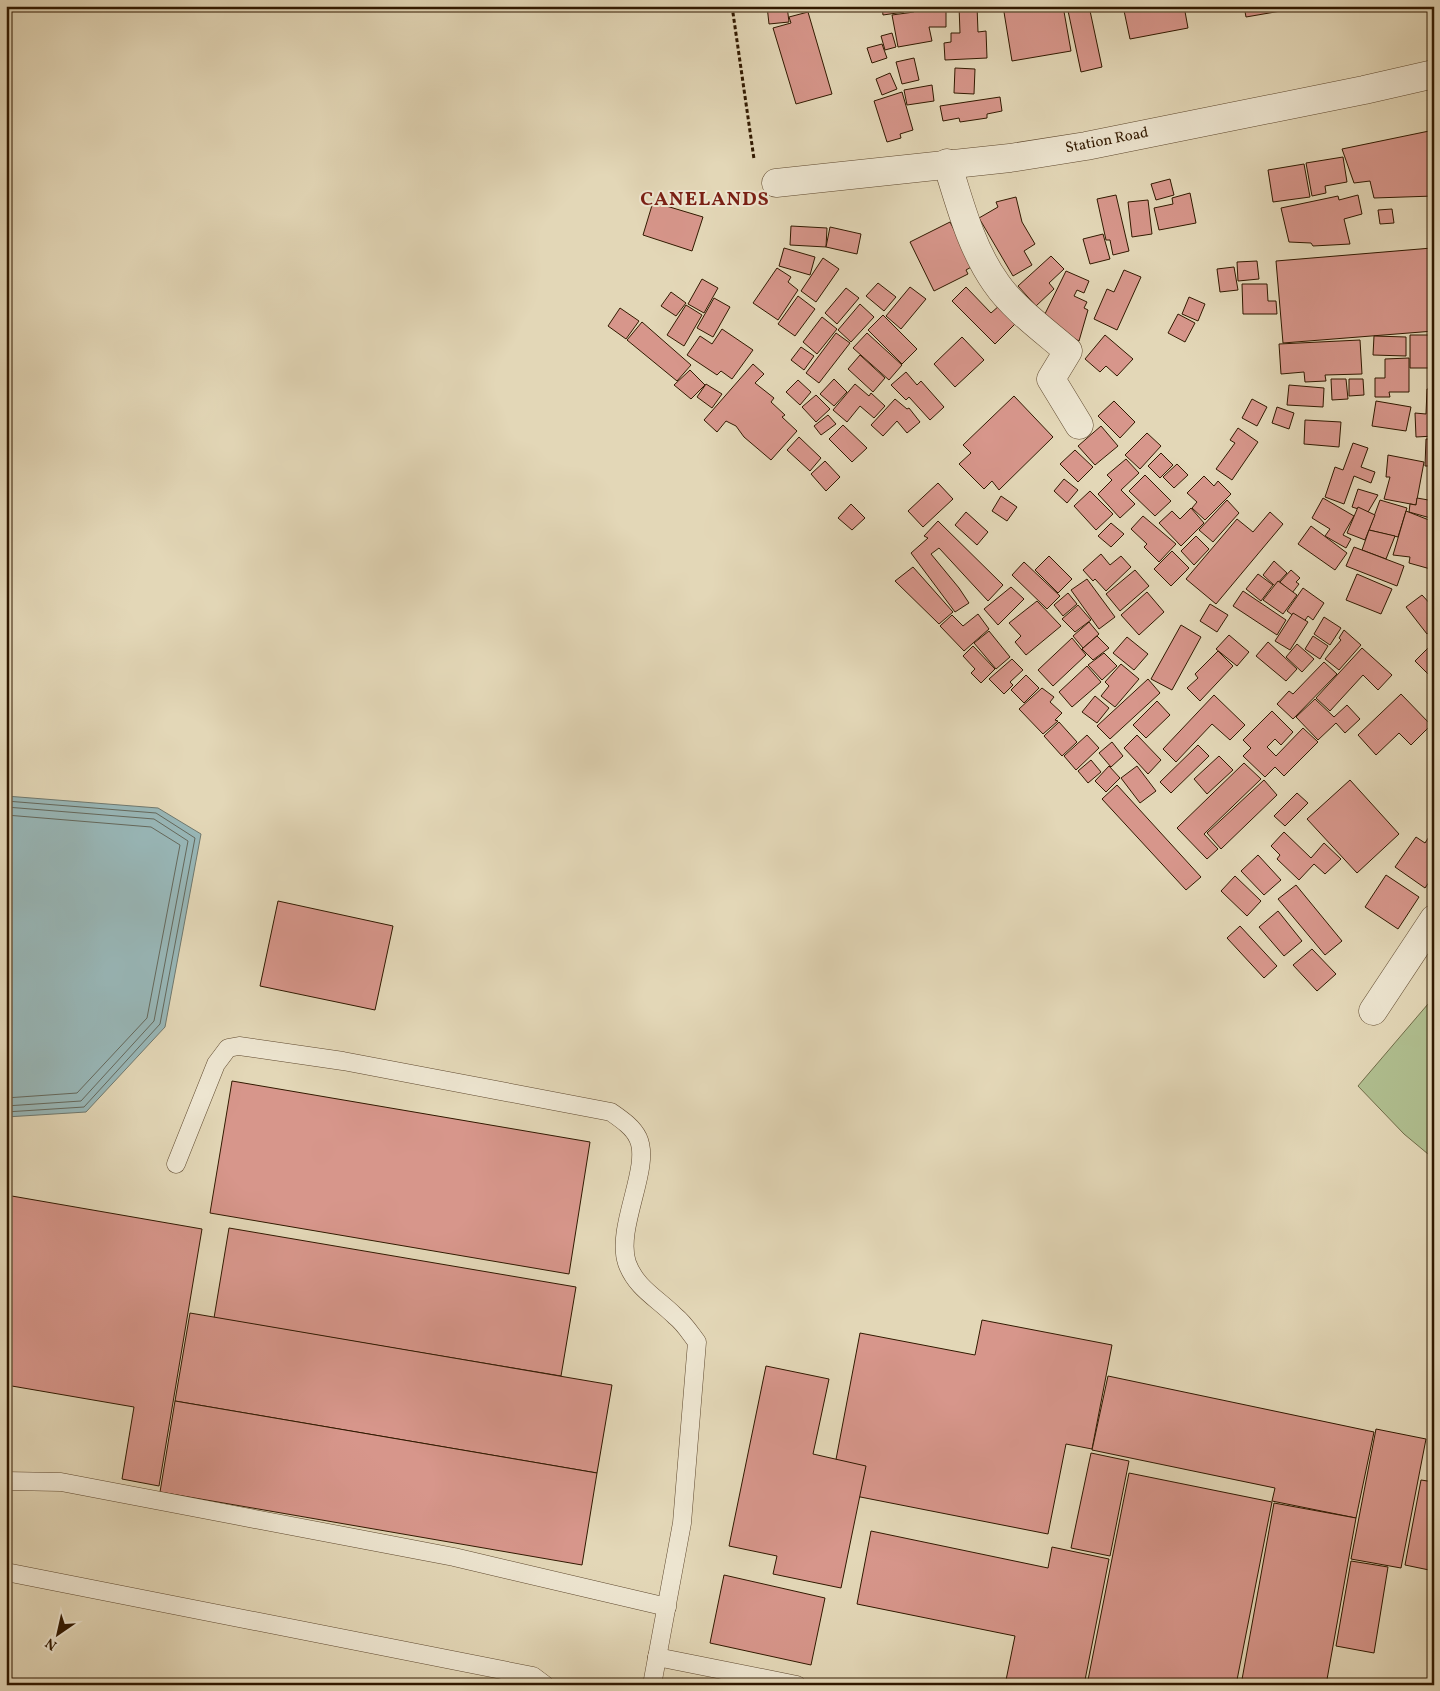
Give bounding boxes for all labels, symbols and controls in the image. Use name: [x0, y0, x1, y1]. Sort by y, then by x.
street label: Station Road: [1064, 123, 1150, 159]
district label: CANELANDS: [640, 186, 770, 214]
north arrow: [32, 1608, 82, 1658]
text: N: [42, 1633, 61, 1654]

